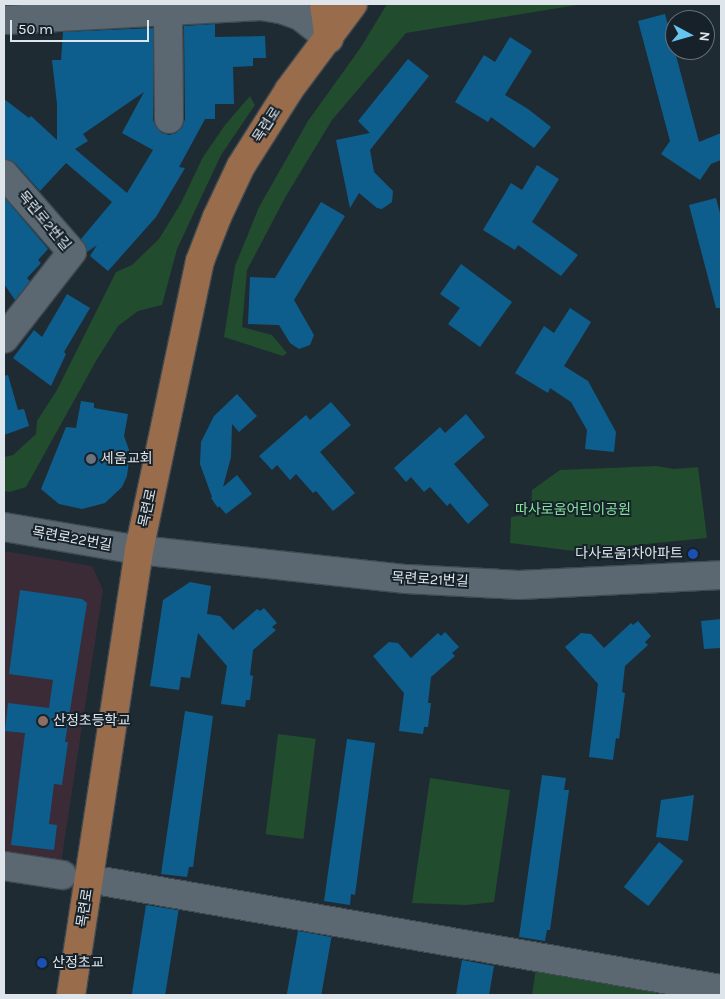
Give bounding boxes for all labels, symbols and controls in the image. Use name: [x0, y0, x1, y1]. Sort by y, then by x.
scale bar: [12, 10, 151, 42]
north arrow: [665, 10, 715, 60]
text: 50 m: [18, 20, 53, 38]
text: N: [695, 31, 713, 42]
street label: 목련로: [249, 104, 285, 146]
street label: 목련로2번길: [14, 188, 74, 254]
place label: 세움교회: [101, 451, 153, 467]
marker: 세움교회: [85, 453, 97, 465]
street label: 목련로: [136, 487, 160, 529]
park label: 따사로움어린이공원: [515, 502, 631, 518]
street label: 목련로22번길: [31, 524, 113, 554]
place label: 다사로움1차아파트: [575, 546, 683, 562]
marker: 다사로움1차아파트: [687, 548, 699, 560]
street label: 목련로21번길: [391, 570, 469, 590]
place label: 산정초등학교: [53, 713, 130, 729]
marker: 산정초등학교: [37, 715, 49, 727]
street label: 목련로: [74, 888, 96, 928]
place label: 산정초교: [52, 955, 104, 971]
marker: 산정초교: [36, 957, 48, 969]

